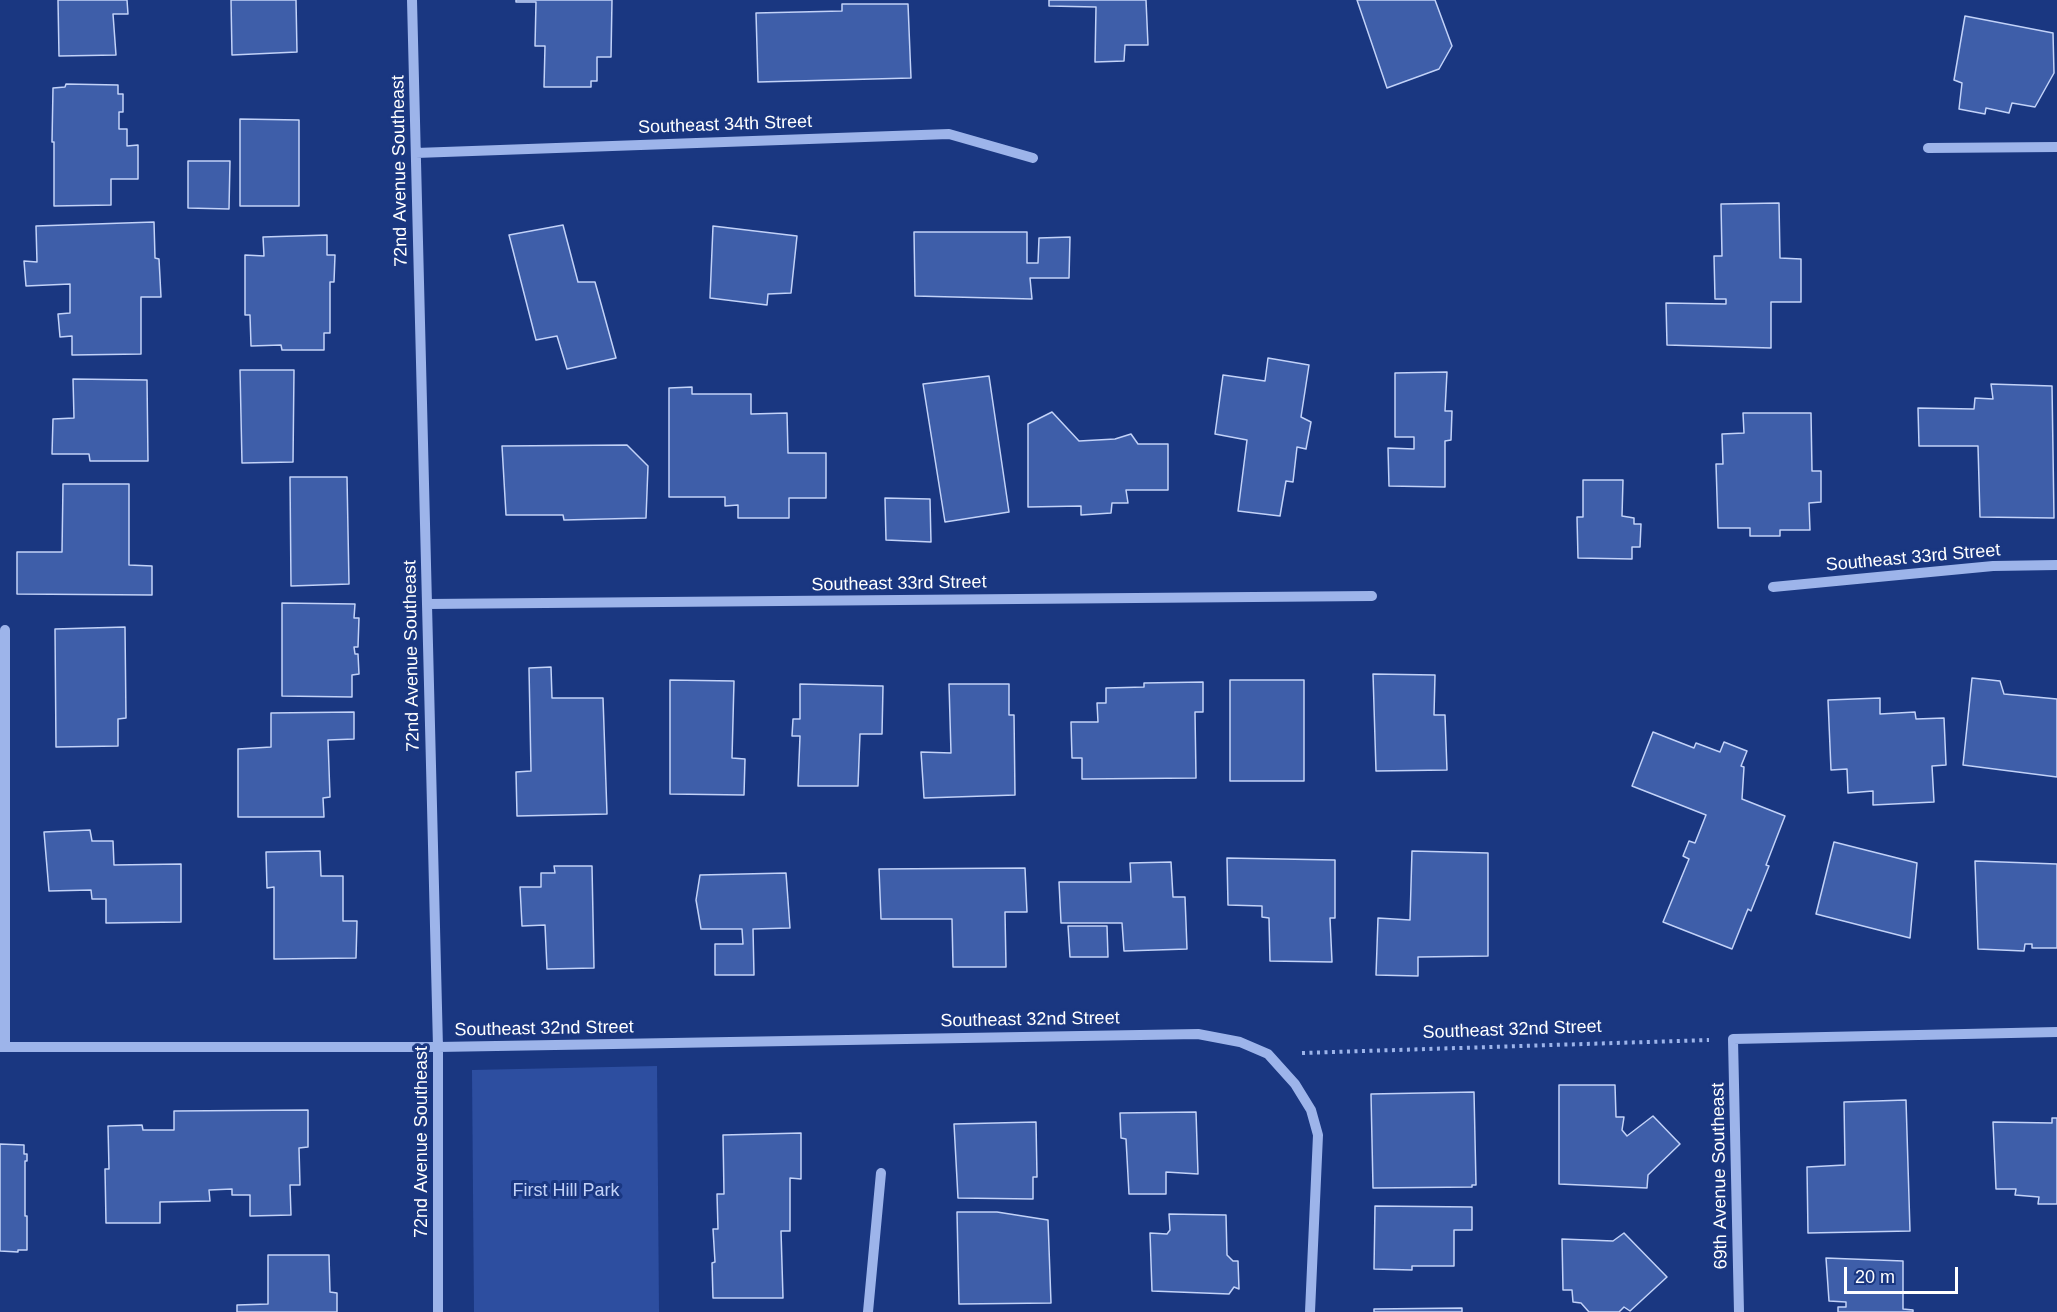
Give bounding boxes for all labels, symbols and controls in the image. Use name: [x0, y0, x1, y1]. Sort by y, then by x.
street label: 72nd Avenue Southeast: [388, 75, 412, 267]
street label: Southeast 34th Street: [638, 111, 812, 139]
street label: Southeast 33rd Street: [1825, 540, 2001, 576]
street label: 72nd Avenue Southeast: [400, 560, 424, 752]
street label: Southeast 33rd Street: [811, 572, 987, 596]
street label: Southeast 32nd Street: [940, 1008, 1120, 1032]
street label: Southeast 32nd Street: [1422, 1016, 1602, 1044]
street label: Southeast 32nd Street: [454, 1017, 634, 1041]
street label: 72nd Avenue Southeast: [411, 1046, 433, 1238]
street label: 69th Avenue Southeast: [1708, 1082, 1732, 1270]
park label: First Hill Park: [513, 1180, 619, 1202]
scale bar: [1847, 1255, 1961, 1293]
text: 20 m: [1855, 1267, 1895, 1287]

